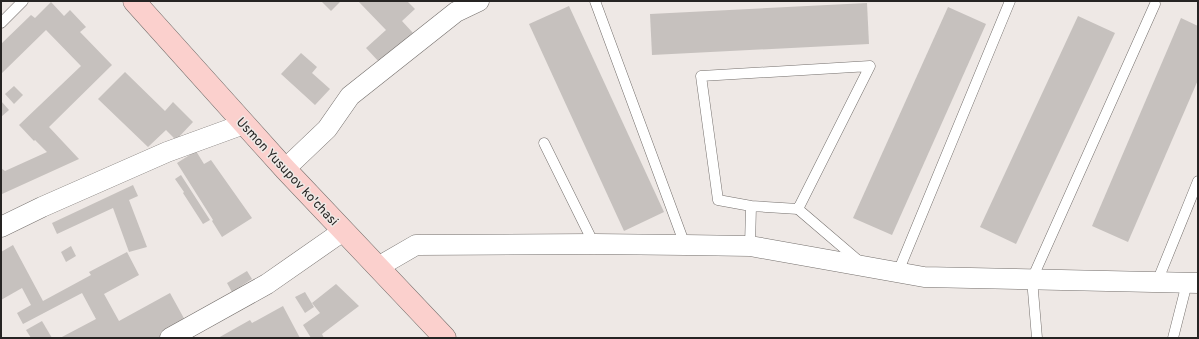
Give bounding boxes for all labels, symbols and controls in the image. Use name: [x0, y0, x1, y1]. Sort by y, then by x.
street label: Usmon Yusupov ko'chasi: [232, 115, 341, 230]

